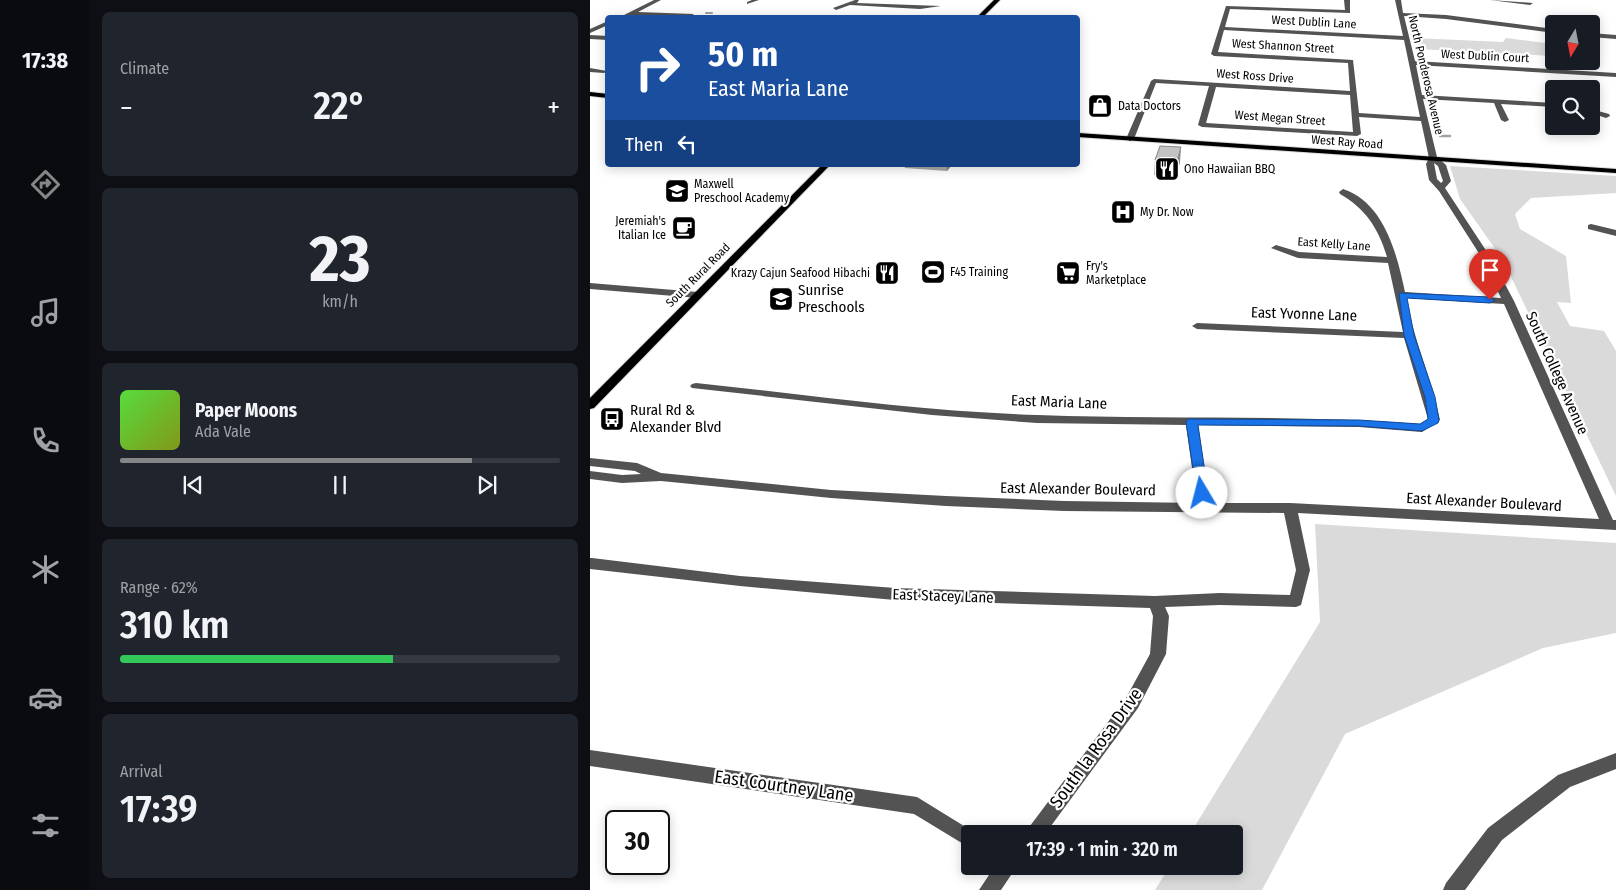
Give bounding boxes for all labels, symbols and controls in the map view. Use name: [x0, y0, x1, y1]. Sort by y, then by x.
street label: West Dublin Lane: [1271, 13, 1357, 31]
street label: North Ponderosa Avenue: [1405, 14, 1447, 136]
north arrow: [1545, 15, 1600, 70]
map controls: [1545, 15, 1600, 135]
text: 50 m: [708, 33, 778, 75]
icon: right: [625, 35, 690, 100]
street label: West Shannon Street: [1231, 36, 1335, 56]
text: 17:38: [22, 47, 68, 74]
street label: West Dublin Court: [1441, 47, 1529, 65]
text: Climate: [120, 59, 169, 78]
street label: West Ross Drive: [1216, 66, 1294, 86]
text: East Maria Lane: [708, 75, 849, 102]
button: search: [1545, 80, 1600, 135]
text: 22°: [314, 83, 366, 129]
text: −: [120, 91, 133, 124]
text: +: [547, 91, 560, 124]
shop icon: Data Doctors: [1087, 93, 1113, 119]
place label: Data Doctors: [1118, 99, 1181, 113]
street label: West Megan Street: [1234, 108, 1326, 128]
icon: left: [673, 130, 701, 158]
text: Then: [625, 133, 663, 156]
street label: West Ray Road: [1311, 133, 1383, 151]
restaurant icon: Ono Hawaiian BBQ: [1154, 156, 1180, 182]
place label: Ono Hawaiian BBQ: [1184, 162, 1276, 176]
icon: directions: [28, 167, 63, 202]
place label: Maxwell Preschool Academy: [694, 177, 790, 205]
school or university icon: Maxwell Preschool Academy: [664, 178, 690, 204]
hospital icon: My Dr. Now: [1110, 199, 1136, 225]
place label: My Dr. Now: [1140, 205, 1194, 219]
place label: Jeremiah's Italian Ice: [615, 214, 666, 242]
cafe icon: Jeremiah's Italian Ice: [671, 215, 697, 241]
text: 23: [310, 220, 370, 298]
street label: East Kelly Lane: [1297, 234, 1371, 254]
street label: South Rural Road: [663, 240, 733, 310]
pin: [1469, 249, 1511, 300]
icon: arrive: [1476, 256, 1504, 284]
sports icon: F45 Training: [920, 259, 946, 285]
place label: Fry's Marketplace: [1086, 259, 1146, 287]
restaurant icon: Krazy Cajun Seafood Hibachi: [874, 260, 900, 286]
supermarket icon: Fry's Marketplace: [1055, 260, 1081, 286]
place label: F45 Training: [950, 265, 1008, 279]
place label: Krazy Cajun Seafood Hibachi: [731, 266, 870, 280]
place label: Sunrise Preschools: [798, 281, 865, 316]
school or university icon: Sunrise Preschools: [768, 286, 794, 312]
text: km/h: [322, 292, 358, 311]
icon: music: [28, 295, 63, 330]
street label: East Yvonne Lane: [1251, 303, 1357, 325]
street label: South College Avenue: [1522, 309, 1592, 437]
street label: East Maria Lane: [1011, 391, 1107, 413]
text: Paper Moons: [195, 399, 297, 422]
place label: Rural Rd & Alexander Blvd: [630, 401, 722, 436]
bus stop icon: Rural Rd & Alexander Blvd: [599, 406, 625, 432]
text: Ada Vale: [195, 422, 251, 441]
icon: phone: [28, 423, 63, 458]
position arrow: [1175, 466, 1227, 518]
icon: previous: [179, 471, 207, 499]
icon: pause: [326, 471, 354, 499]
icon: next: [473, 471, 501, 499]
street label: East Alexander Boulevard: [1000, 479, 1156, 499]
street label: East Alexander Boulevard: [1406, 489, 1562, 515]
icon: climate: [28, 552, 63, 587]
text: Range · 62%: [120, 578, 198, 597]
street label: East Stacey Lane: [892, 585, 994, 607]
text: 310 km: [120, 602, 229, 648]
icon: car: [28, 680, 63, 715]
street label: South la Rosa Drive: [1045, 684, 1147, 812]
text: Arrival: [120, 762, 162, 781]
street label: East Courtney Lane: [713, 765, 855, 807]
text: 17:39: [120, 786, 198, 832]
icon: filters: [28, 808, 63, 843]
speed limit sign: 30: [605, 810, 670, 875]
text: 17:39 · 1 min · 320 m: [1026, 838, 1178, 861]

